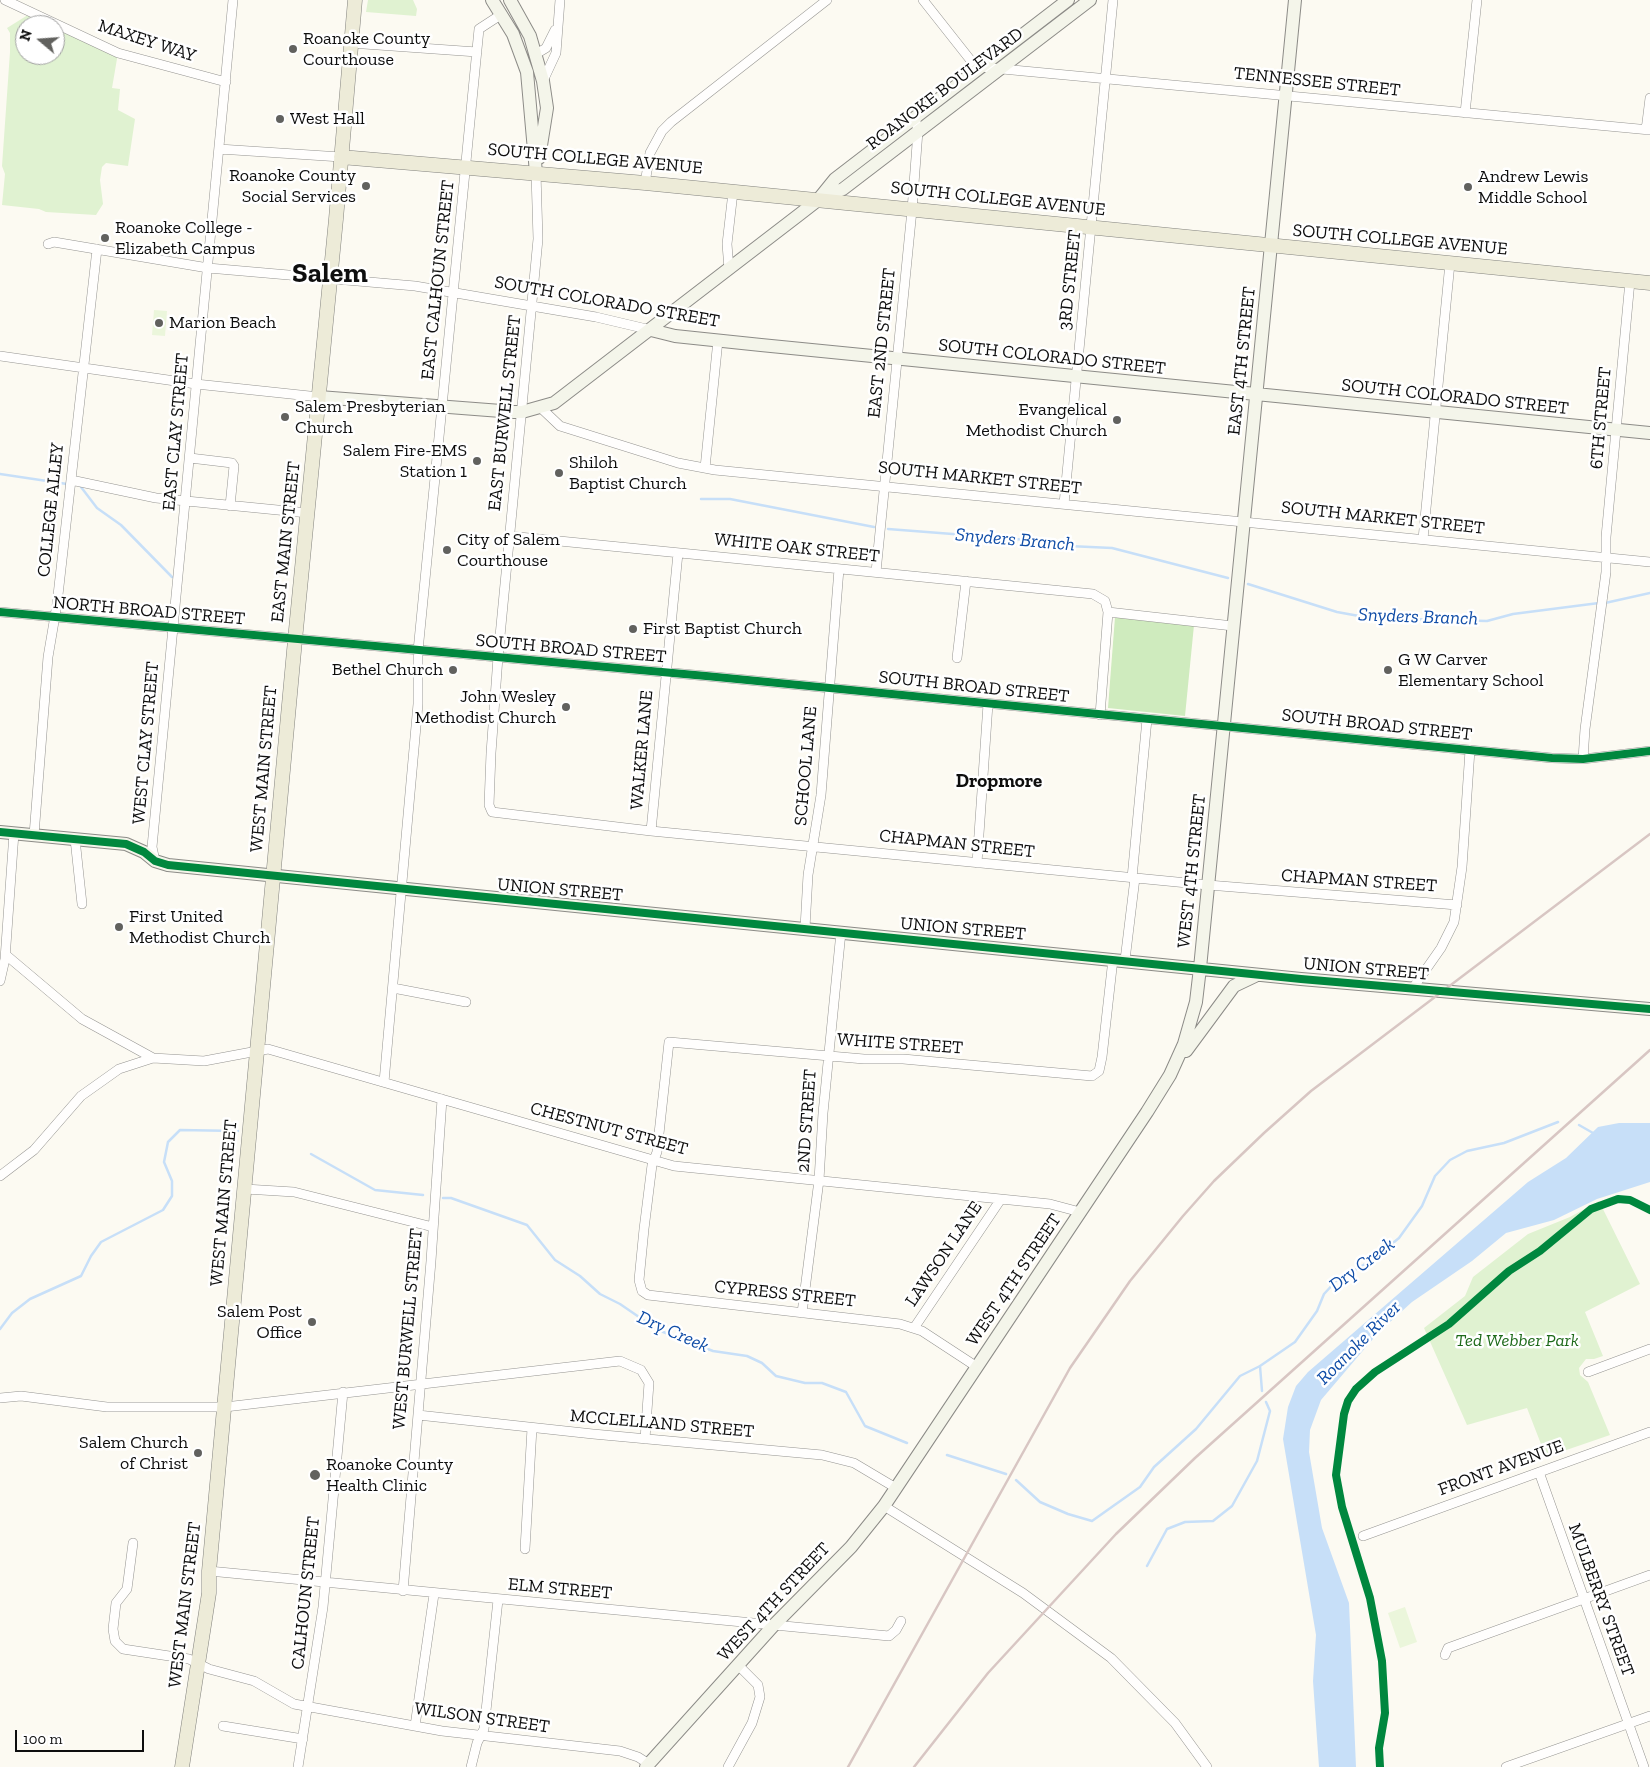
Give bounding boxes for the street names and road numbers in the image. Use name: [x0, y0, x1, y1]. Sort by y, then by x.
street label: MAXEY WAY: [95, 15, 199, 67]
street label: ROANOKE BOULEVARD: [862, 23, 1028, 155]
street label: TENNESSEE STREET: [1233, 63, 1401, 101]
street label: SOUTH COLLEGE AVENUE: [487, 139, 703, 179]
street label: SOUTH COLLEGE AVENUE: [890, 177, 1106, 221]
street label: EAST CALHOUN STREET: [417, 179, 459, 381]
street label: SOUTH COLLEGE AVENUE: [1292, 220, 1508, 260]
street label: 3RD STREET: [1054, 229, 1086, 331]
street label: EAST 2ND STREET: [863, 267, 901, 419]
street label: SOUTH COLORADO STREET: [493, 272, 721, 332]
street label: EAST 4TH STREET: [1223, 286, 1261, 436]
street label: EAST BURWELL STREET: [484, 314, 526, 512]
street label: SOUTH COLORADO STREET: [937, 334, 1167, 380]
street label: EAST CLAY STREET: [158, 352, 194, 512]
street label: 6TH STREET: [1586, 366, 1616, 470]
street label: SOUTH COLORADO STREET: [1340, 374, 1570, 420]
street label: COLLEGE ALLEY: [33, 442, 69, 578]
street label: SOUTH MARKET STREET: [877, 457, 1083, 499]
street label: EAST MAIN STREET: [267, 460, 305, 624]
street label: SOUTH MARKET STREET: [1280, 497, 1486, 539]
street label: WHITE OAK STREET: [713, 529, 881, 567]
street label: NORTH BROAD STREET: [52, 592, 246, 630]
street label: SOUTH BROAD STREET: [475, 630, 667, 668]
street label: WEST CLAY STREET: [128, 661, 164, 825]
street label: SOUTH BROAD STREET: [878, 666, 1070, 708]
street label: WEST MAIN STREET: [246, 685, 282, 853]
street label: WALKER LANE: [626, 689, 658, 811]
street label: SOUTH BROAD STREET: [1281, 704, 1473, 746]
street label: SCHOOL LANE: [790, 705, 822, 827]
street label: WEST 4TH STREET: [1173, 793, 1211, 949]
street label: CHAPMAN STREET: [878, 825, 1036, 863]
street label: CHAPMAN STREET: [1280, 865, 1438, 897]
street label: UNION STREET: [496, 874, 624, 906]
street label: UNION STREET: [899, 913, 1027, 945]
street label: UNION STREET: [1302, 953, 1430, 985]
street label: WHITE STREET: [836, 1029, 964, 1059]
street label: 2ND STREET: [793, 1069, 821, 1173]
street label: CHESTNUT STREET: [528, 1098, 690, 1160]
street label: WEST MAIN STREET: [206, 1119, 242, 1287]
street label: LAWSON LANE: [901, 1197, 987, 1311]
street label: WEST 4TH STREET: [962, 1210, 1066, 1350]
street label: WEST BURWELL STREET: [388, 1227, 428, 1431]
street label: CYPRESS STREET: [713, 1276, 857, 1312]
street label: MCCLELLAND STREET: [569, 1405, 755, 1443]
street label: FRONT AVENUE: [1435, 1435, 1567, 1501]
street label: CALHOUN STREET: [287, 1515, 325, 1671]
street label: WEST MAIN STREET: [164, 1521, 206, 1689]
street label: MULBERRY STREET: [1563, 1521, 1639, 1679]
street label: WEST 4TH STREET: [713, 1538, 835, 1666]
street label: ELM STREET: [507, 1574, 613, 1604]
street label: WILSON STREET: [413, 1698, 551, 1738]

